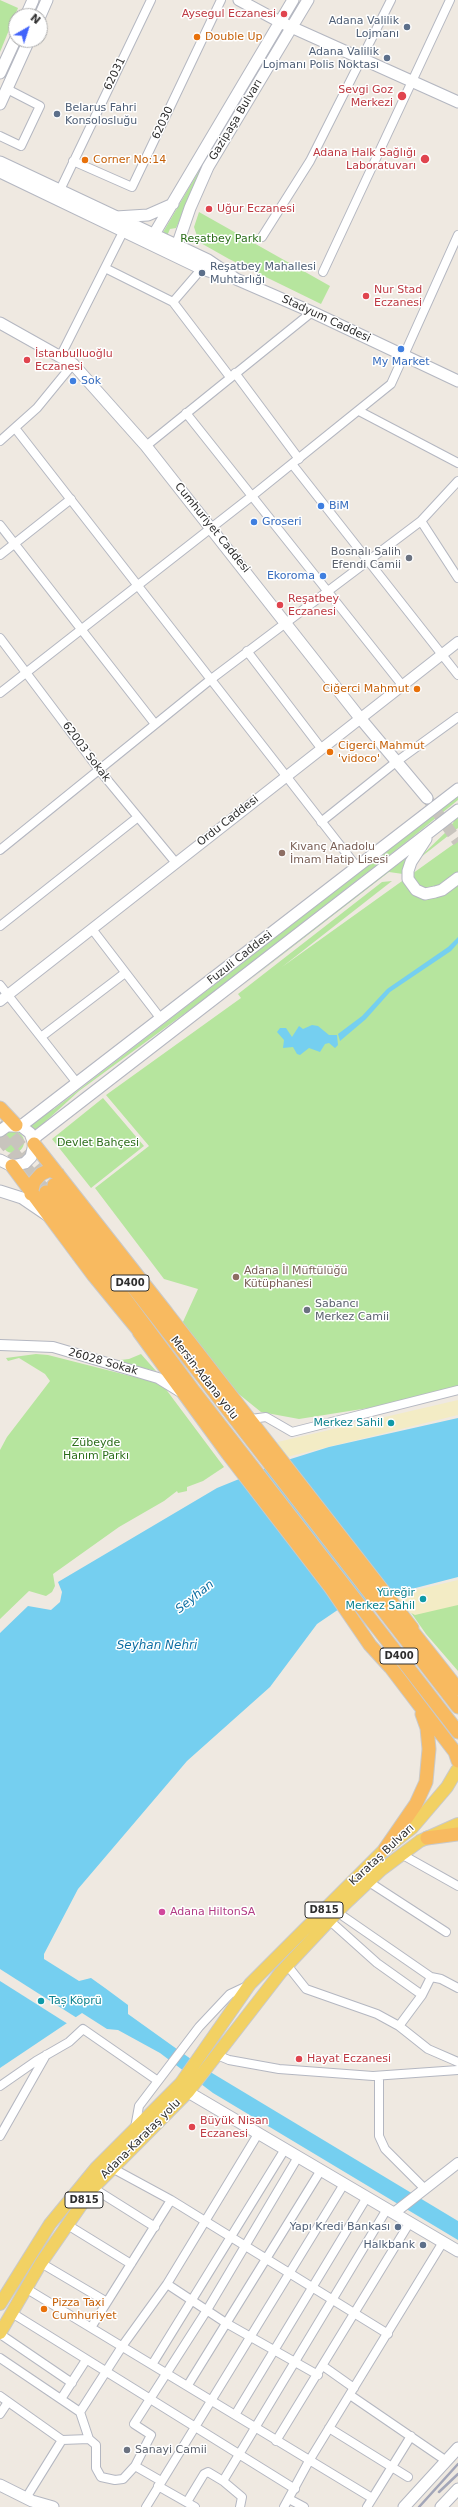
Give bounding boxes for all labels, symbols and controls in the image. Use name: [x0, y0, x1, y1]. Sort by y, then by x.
place label: Aysegul Eczanesi: [182, 7, 276, 21]
north arrow: [8, 8, 48, 48]
marker: Aysegul Eczanesi: [279, 9, 289, 19]
text: N: [28, 11, 43, 27]
place label: Adana Valilik Lojmanı: [329, 14, 399, 40]
marker: Adana Valilik Lojmanı: [402, 22, 412, 32]
place label: Double Up: [205, 30, 263, 44]
marker: Double Up: [192, 32, 202, 42]
place label: Adana Valilik Lojmanı Polis Noktası: [263, 45, 379, 71]
marker: Adana Valilik Lojmanı Polis Noktası: [382, 53, 392, 63]
street label: 62031: [101, 55, 129, 93]
street label: Gazipaşa Bulvarı: [207, 77, 265, 163]
place label: Sevgi Goz Merkezi: [338, 83, 393, 109]
marker: Sevgi Goz Merkezi: [396, 90, 408, 102]
place label: Belarus Fahri Konsolosluğu: [65, 101, 137, 127]
street label: 62030: [150, 104, 176, 142]
marker: Belarus Fahri Konsolosluğu: [52, 109, 62, 119]
place label: Adana Halk Sağlığı Laboratuvarı: [313, 146, 416, 172]
place label: Corner No:14: [93, 153, 166, 167]
marker: Adana Halk Sağlığı Laboratuvarı: [419, 153, 431, 165]
marker: Corner No:14: [80, 155, 90, 165]
place label: Uğur Eczanesi: [217, 202, 295, 216]
marker: Uğur Eczanesi: [204, 204, 214, 214]
park label: Reşatbey Parkı: [180, 232, 262, 246]
place label: Reşatbey Mahallesi Muhtarlığı: [210, 260, 316, 286]
marker: Reşatbey Mahallesi Muhtarlığı: [197, 268, 207, 278]
place label: Nur Stad Eczanesi: [374, 283, 422, 309]
marker: Nur Stad Eczanesi: [361, 291, 371, 301]
street label: Stadyum Caddesi: [279, 293, 373, 345]
marker: My Market: [396, 344, 406, 354]
place label: İstanbulluoğlu Eczanesi: [35, 347, 113, 373]
marker: İstanbulluoğlu Eczanesi: [22, 355, 32, 365]
place label: My Market: [372, 355, 430, 369]
place label: Sok: [81, 374, 101, 388]
marker: Sok: [68, 376, 78, 386]
street label: Cumhuriyet Caddesi: [172, 480, 252, 576]
place label: BiM: [329, 499, 349, 513]
marker: BiM: [316, 501, 326, 511]
place label: Groseri: [262, 515, 302, 529]
marker: Groseri: [249, 517, 259, 527]
place label: Bosnalı Salih Efendi Camii: [331, 545, 401, 571]
marker: Bosnalı Salih Efendi Camii: [404, 553, 414, 563]
place label: Ekoroma: [267, 569, 315, 583]
marker: Ekoroma: [318, 571, 328, 581]
place label: Reşatbey Eczanesi: [288, 592, 339, 618]
marker: Reşatbey Eczanesi: [275, 600, 285, 610]
place label: Ciğerci Mahmut: [322, 682, 409, 696]
marker: Ciğerci Mahmut: [412, 684, 422, 694]
street label: 62003 Sokak: [59, 719, 113, 785]
place label: Cigerci Mahmut 'vidoco': [338, 739, 425, 765]
marker: Cigerci Mahmut 'vidoco': [325, 747, 335, 757]
street label: Ordu Caddesi: [195, 793, 261, 849]
place label: Kıvanç Anadolu İmam Hatip Lisesi: [290, 840, 388, 866]
marker: Kıvanç Anadolu İmam Hatip Lisesi: [277, 848, 287, 858]
street label: Fuzuli Caddesi: [205, 928, 275, 988]
park label: Devlet Bahçesi: [57, 1136, 139, 1150]
place label: Adana İl Müftülüğü Kütüphanesi: [244, 1264, 347, 1290]
marker: Adana İl Müftülüğü Kütüphanesi: [231, 1272, 241, 1282]
road number: D400: [111, 1275, 149, 1291]
place label: Sabancı Merkez Camii: [315, 1297, 389, 1323]
marker: Sabancı Merkez Camii: [302, 1305, 312, 1315]
street label: Mersin-Adana yolu: [167, 1334, 241, 1422]
street label: 26028 Sokak: [67, 1346, 139, 1378]
place label: Merkez Sahil: [313, 1416, 383, 1430]
marker: Merkez Sahil: [386, 1418, 396, 1428]
park label: Zübeyde Hanım Parkı: [63, 1436, 129, 1462]
water label: Seyhan: [173, 1577, 217, 1617]
place label: Yüreğir Merkez Sahil: [345, 1586, 415, 1612]
marker: Yüreğir Merkez Sahil: [418, 1594, 428, 1604]
water label: Seyhan Nehri: [117, 1639, 197, 1653]
road number: D400: [380, 1648, 418, 1664]
street label: Karataş Bulvarı: [347, 1822, 417, 1888]
road number: D815: [305, 1902, 343, 1918]
place label: Adana HiltonSA: [170, 1905, 255, 1919]
marker: Adana HiltonSA: [157, 1907, 167, 1917]
place label: Taș Köprü: [49, 1994, 102, 2008]
marker: Taș Köprü: [36, 1996, 46, 2006]
place label: Hayat Eczanesi: [307, 2052, 391, 2066]
marker: Hayat Eczanesi: [294, 2054, 304, 2064]
street label: Adana-Karataş yolu: [98, 2096, 184, 2182]
place label: Büyük Nisan Eczanesi: [200, 2114, 269, 2140]
marker: Büyük Nisan Eczanesi: [187, 2122, 197, 2132]
road number: D815: [65, 2192, 103, 2208]
place label: Yapı Kredi Bankası: [290, 2220, 390, 2234]
marker: Yapı Kredi Bankası: [393, 2222, 403, 2232]
place label: Halkbank: [363, 2238, 415, 2252]
marker: Halkbank: [418, 2240, 428, 2250]
place label: Pizza Taxi Cumhuriyet: [52, 2296, 116, 2322]
marker: Pizza Taxi Cumhuriyet: [39, 2304, 49, 2314]
place label: Sanayi Camii: [135, 2443, 207, 2457]
marker: Sanayi Camii: [122, 2445, 132, 2455]

